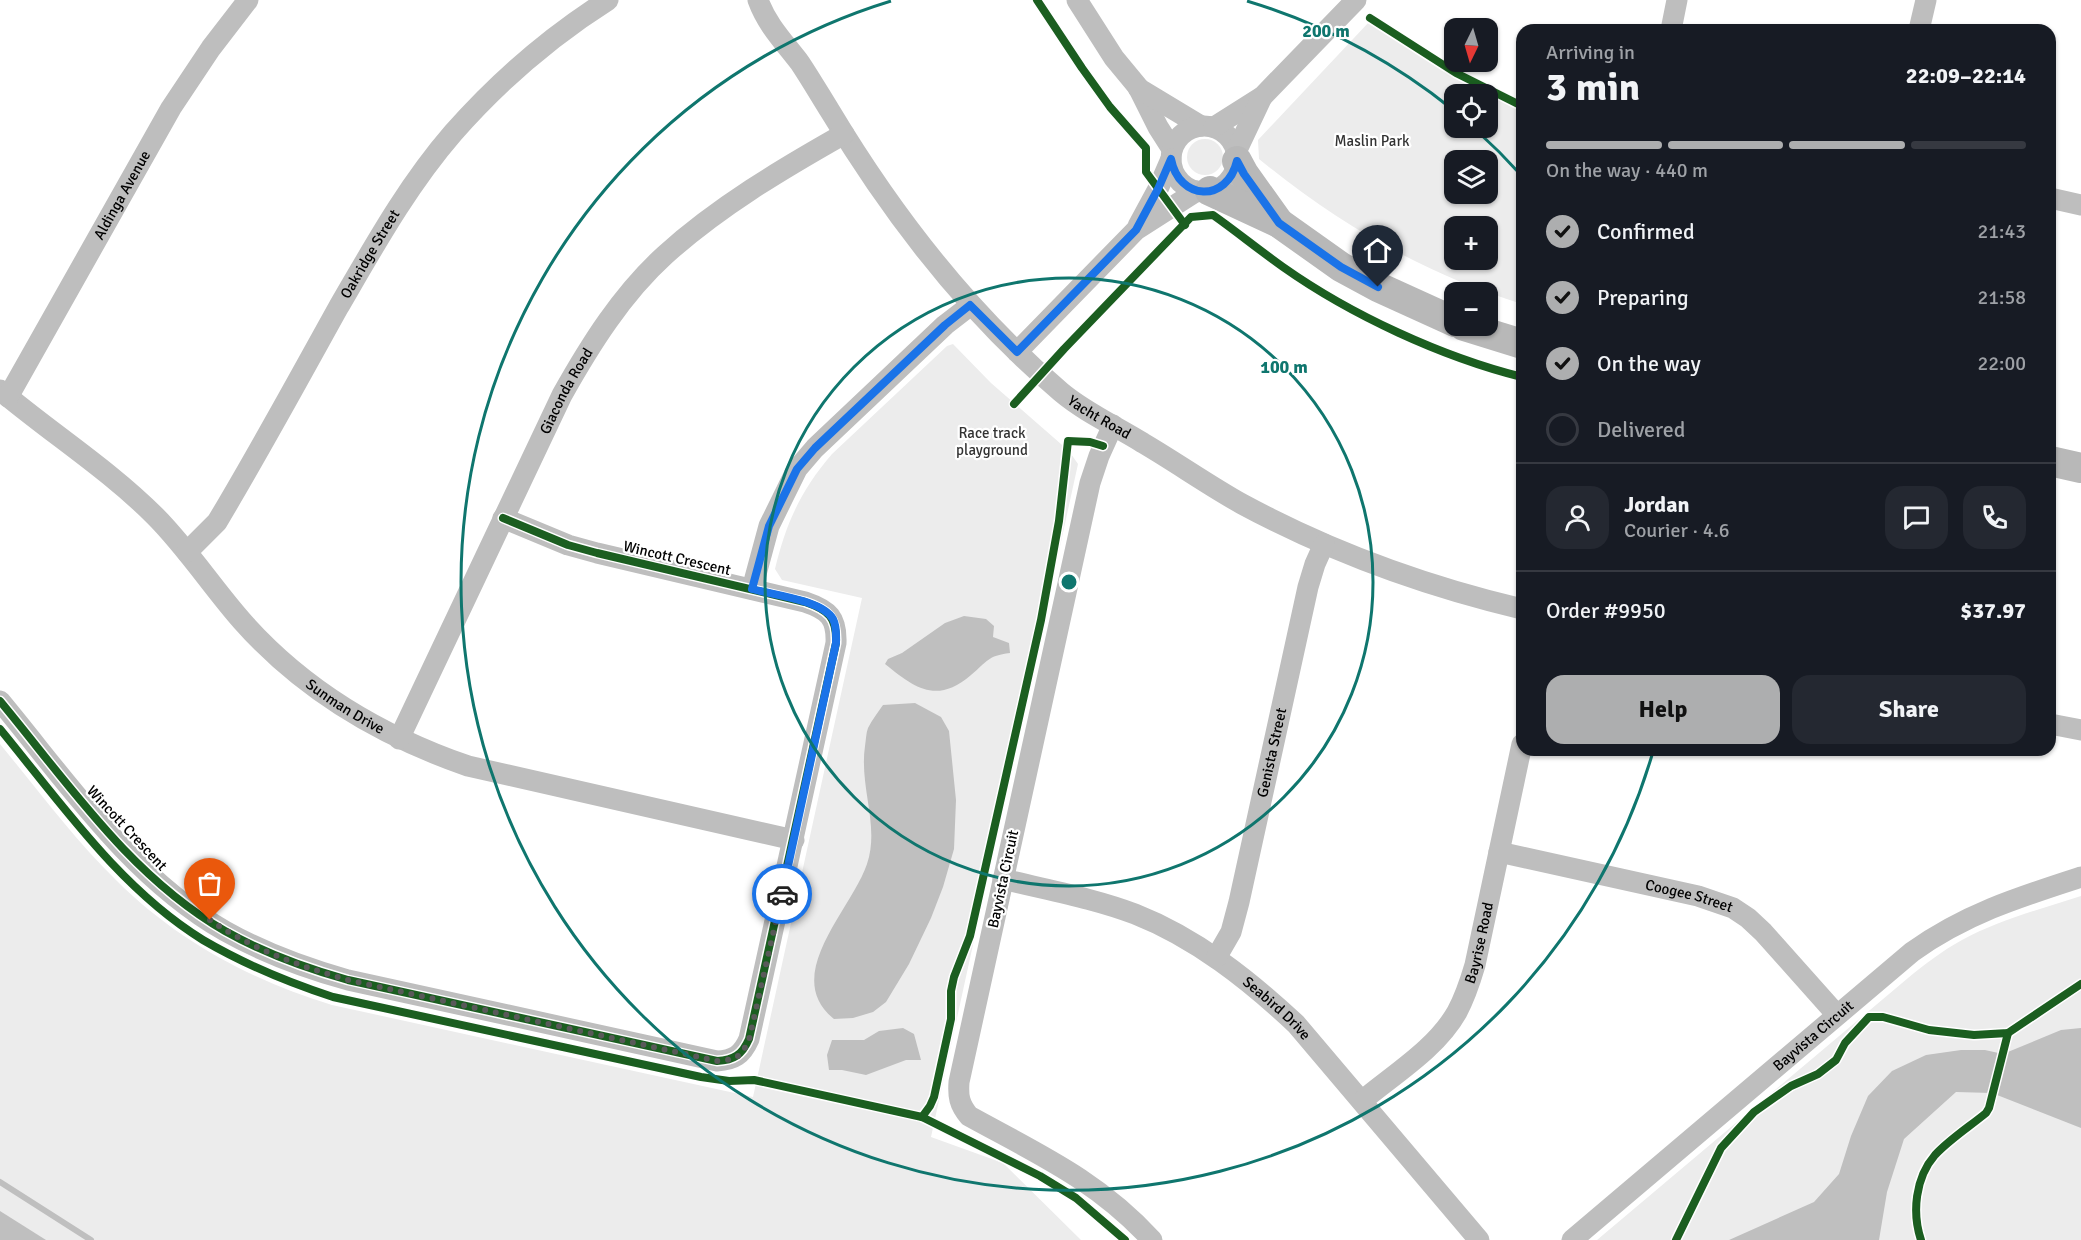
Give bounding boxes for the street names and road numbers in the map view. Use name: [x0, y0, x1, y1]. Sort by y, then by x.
street label: Aldinga Avenue: [90, 147, 154, 243]
street label: Oakridge Street: [336, 206, 403, 302]
street label: Giaconda Road: [536, 345, 597, 437]
street label: Yacht Road: [1064, 391, 1134, 443]
street label: Wincott Crescent: [621, 537, 733, 579]
street label: Sunman Drive: [302, 675, 388, 738]
street label: Genista Street: [1253, 706, 1290, 799]
street label: Wincott Crescent: [83, 782, 171, 874]
street label: Bayvista Circuit: [984, 828, 1022, 930]
street label: Coogee Street: [1644, 876, 1735, 916]
street label: Bayrise Road: [1461, 900, 1497, 986]
street label: Seabird Drive: [1239, 973, 1315, 1044]
street label: Bayvista Circuit: [1769, 997, 1857, 1075]

